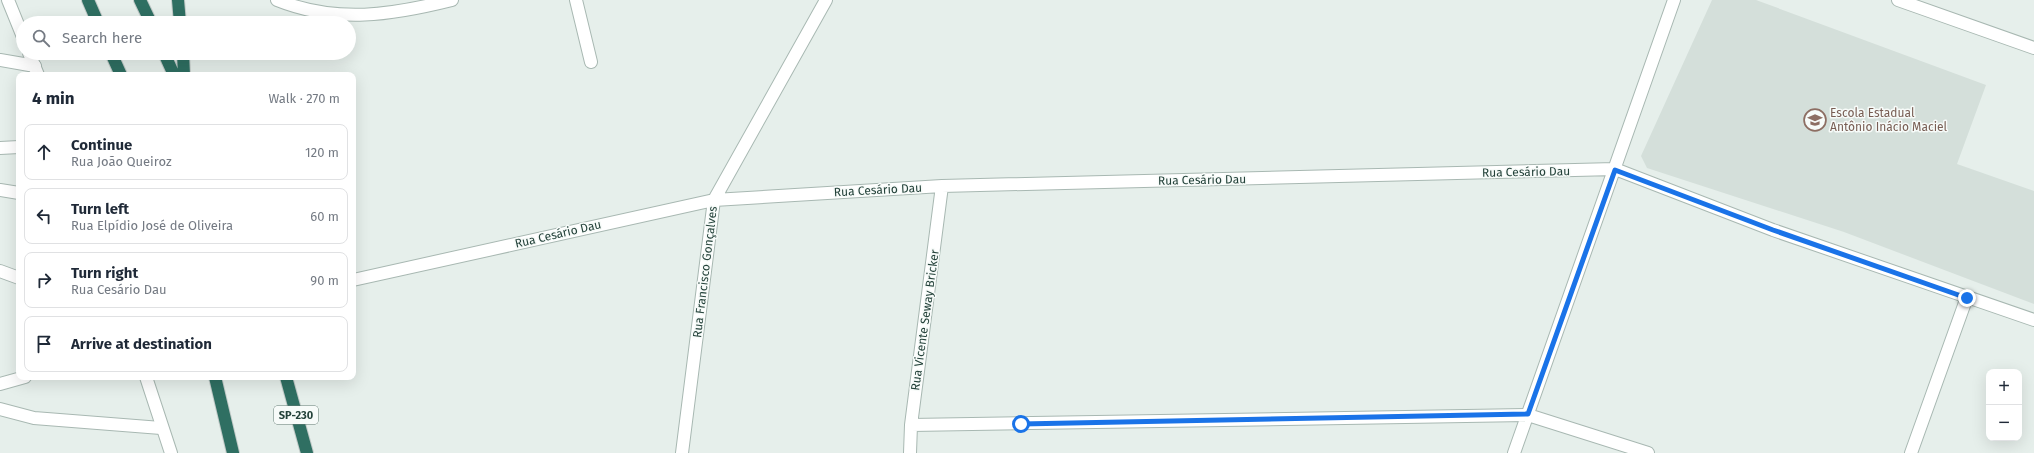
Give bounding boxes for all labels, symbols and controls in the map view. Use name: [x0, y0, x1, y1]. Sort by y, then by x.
search box: [16, 16, 356, 60]
icon: search: [30, 27, 52, 49]
text: Search here: [62, 29, 142, 47]
text: 4 min: [32, 88, 75, 109]
text: Walk · 270 m: [268, 91, 340, 106]
place label: Escola Estadual Antônio Inácio Maciel: [1830, 106, 1948, 134]
school or university icon: Escola Estadual Antônio Inácio Maciel: [1802, 107, 1828, 133]
text: Continue: [71, 136, 132, 154]
icon: ahead: [33, 141, 55, 163]
text: 120 m: [305, 145, 339, 160]
text: Rua João Queiroz: [71, 154, 172, 169]
street label: Rua Cesário Dau: [1482, 164, 1570, 180]
street label: Rua Cesário Dau: [1158, 172, 1246, 188]
street label: Rua Cesário Dau: [834, 181, 922, 199]
text: Turn left: [71, 200, 129, 218]
icon: left: [33, 205, 55, 227]
street label: Rua Francisco Gonçalves: [690, 205, 720, 339]
text: 60 m: [310, 209, 339, 224]
street label: Rua Cesário Dau: [513, 217, 603, 251]
text: Rua Elpídio José de Oliveira: [71, 218, 233, 233]
street label: Rua Vicente Seway Bricker: [908, 248, 942, 391]
text: Turn right: [71, 264, 138, 282]
icon: right: [33, 269, 55, 291]
text: 90 m: [310, 273, 339, 288]
text: Rua Cesário Dau: [71, 282, 167, 297]
route end: [1958, 289, 1976, 307]
icon: arrive: [33, 333, 55, 355]
text: Arrive at destination: [71, 335, 212, 353]
map controls: [1986, 369, 2022, 441]
button: +: [1986, 369, 2022, 405]
button: −: [1986, 405, 2022, 441]
road number: SP-230: [274, 406, 318, 424]
route start: [1012, 415, 1030, 433]

